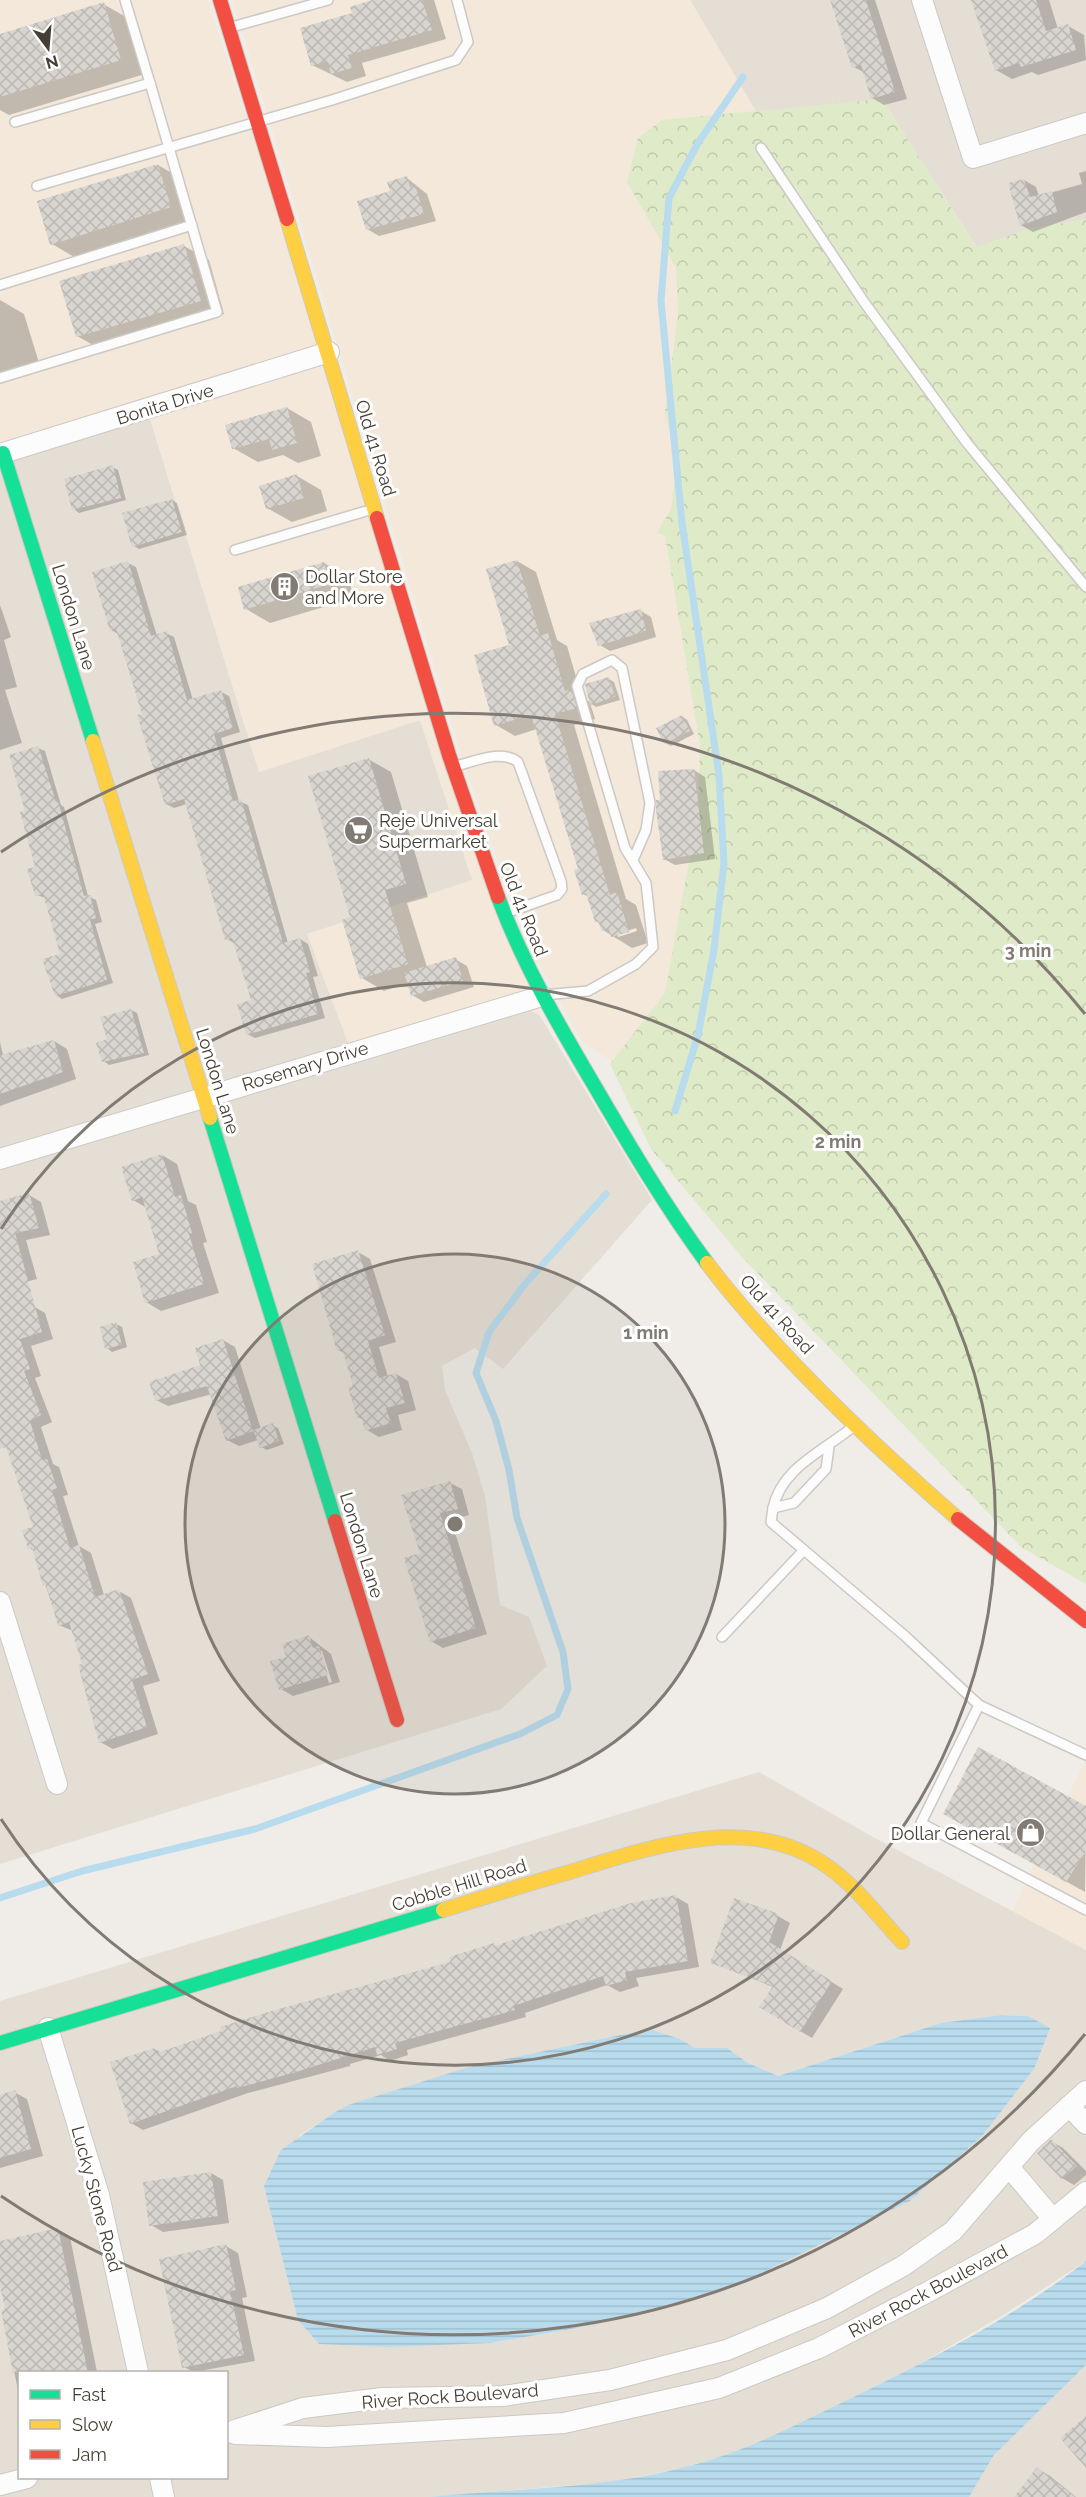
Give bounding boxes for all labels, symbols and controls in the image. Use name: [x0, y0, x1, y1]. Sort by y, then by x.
north arrow: [18, 18, 78, 78]
text: N: [44, 51, 60, 73]
street label: Bonita Drive: [114, 379, 217, 429]
street label: Old 41 Road: [351, 397, 401, 499]
street label: London Lane: [48, 561, 100, 673]
place label: Dollar Store and More: [305, 566, 403, 608]
building icon: Dollar Store and More: [268, 570, 300, 602]
place label: Reje Universal Supermarket: [379, 810, 498, 852]
supermarket icon: Reje Universal Supermarket: [342, 814, 374, 846]
street label: Old 41 Road: [496, 859, 552, 959]
text: 3 min: [1005, 940, 1051, 961]
street label: London Lane: [192, 1025, 244, 1137]
street label: Rosemary Drive: [239, 1037, 371, 1095]
text: 2 min: [815, 1131, 861, 1152]
street label: Old 41 Road: [736, 1270, 818, 1358]
text: 1 min: [623, 1322, 669, 1343]
street label: London Lane: [336, 1489, 388, 1601]
centre of rings: [445, 1514, 465, 1534]
shop icon: Dollar General: [1015, 1817, 1047, 1849]
place label: Dollar General: [891, 1823, 1010, 1844]
street label: Cobble Hill Road: [389, 1855, 529, 1915]
street label: Lucky Stone Road: [67, 2124, 127, 2274]
street label: River Rock Boulevard: [845, 2240, 1011, 2342]
legend: [18, 2371, 228, 2479]
street label: River Rock Boulevard: [361, 2379, 539, 2413]
text: Fast: [72, 2384, 106, 2405]
text: Slow: [72, 2414, 113, 2435]
text: Jam: [72, 2444, 107, 2465]

